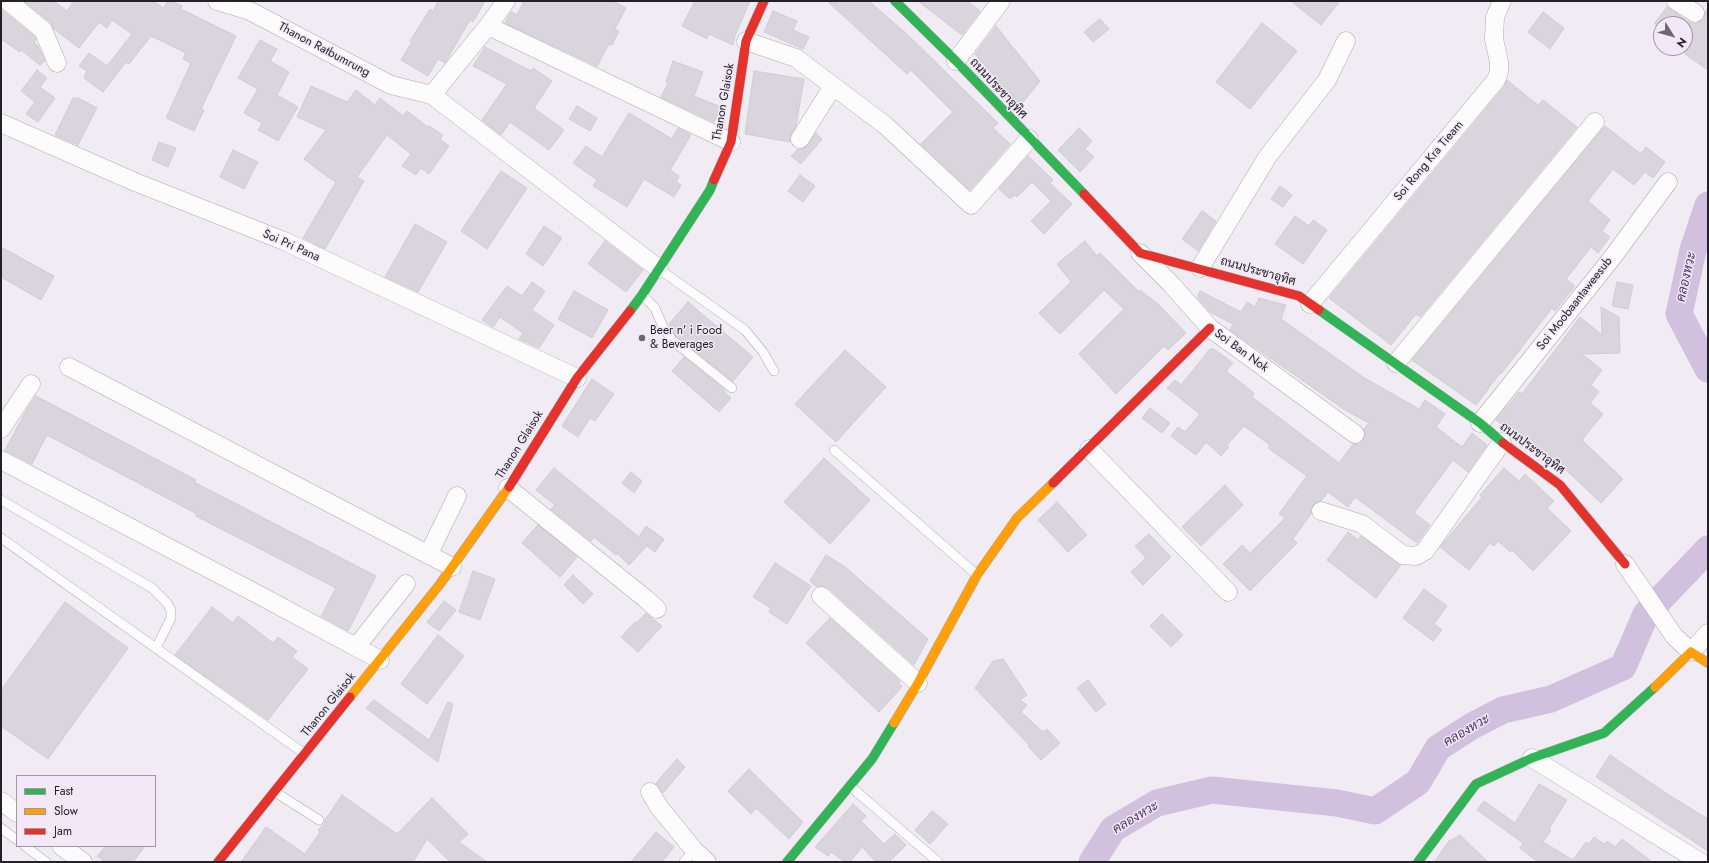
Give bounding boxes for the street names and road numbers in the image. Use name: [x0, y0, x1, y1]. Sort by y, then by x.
street label: Thanon Ratbumrung: [276, 20, 372, 80]
street label: ถนนประชาอุทิศ: [966, 56, 1030, 122]
street label: Thanon Glaisok: [710, 62, 738, 142]
street label: Soi Rong Kra Tieam: [1391, 118, 1467, 204]
street label: Soi Pri Pana: [260, 227, 322, 265]
street label: ถนนประชาอุทิศ: [1219, 254, 1297, 290]
street label: Soi Moobaantaweesub: [1534, 255, 1616, 353]
street label: Soi Ban Nok: [1211, 327, 1271, 375]
street label: Thanon Glaisok: [493, 408, 547, 482]
street label: ถนนประชาอุทิศ: [1497, 420, 1567, 478]
street label: Thanon Glaisok: [299, 670, 359, 740]

